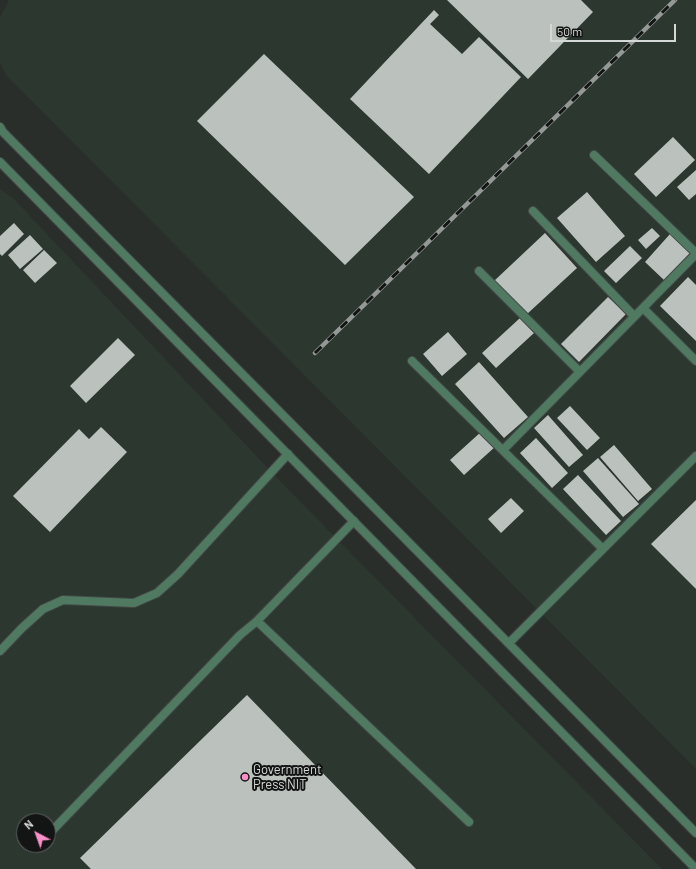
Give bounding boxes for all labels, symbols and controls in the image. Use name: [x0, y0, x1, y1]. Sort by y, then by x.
scale bar: [552, 16, 678, 42]
text: 50 m: [557, 24, 582, 38]
place label: Government Press NIT: [253, 762, 322, 793]
marker: Government Press NIT: [240, 772, 250, 782]
north arrow: [16, 813, 56, 853]
text: N: [21, 817, 35, 832]

